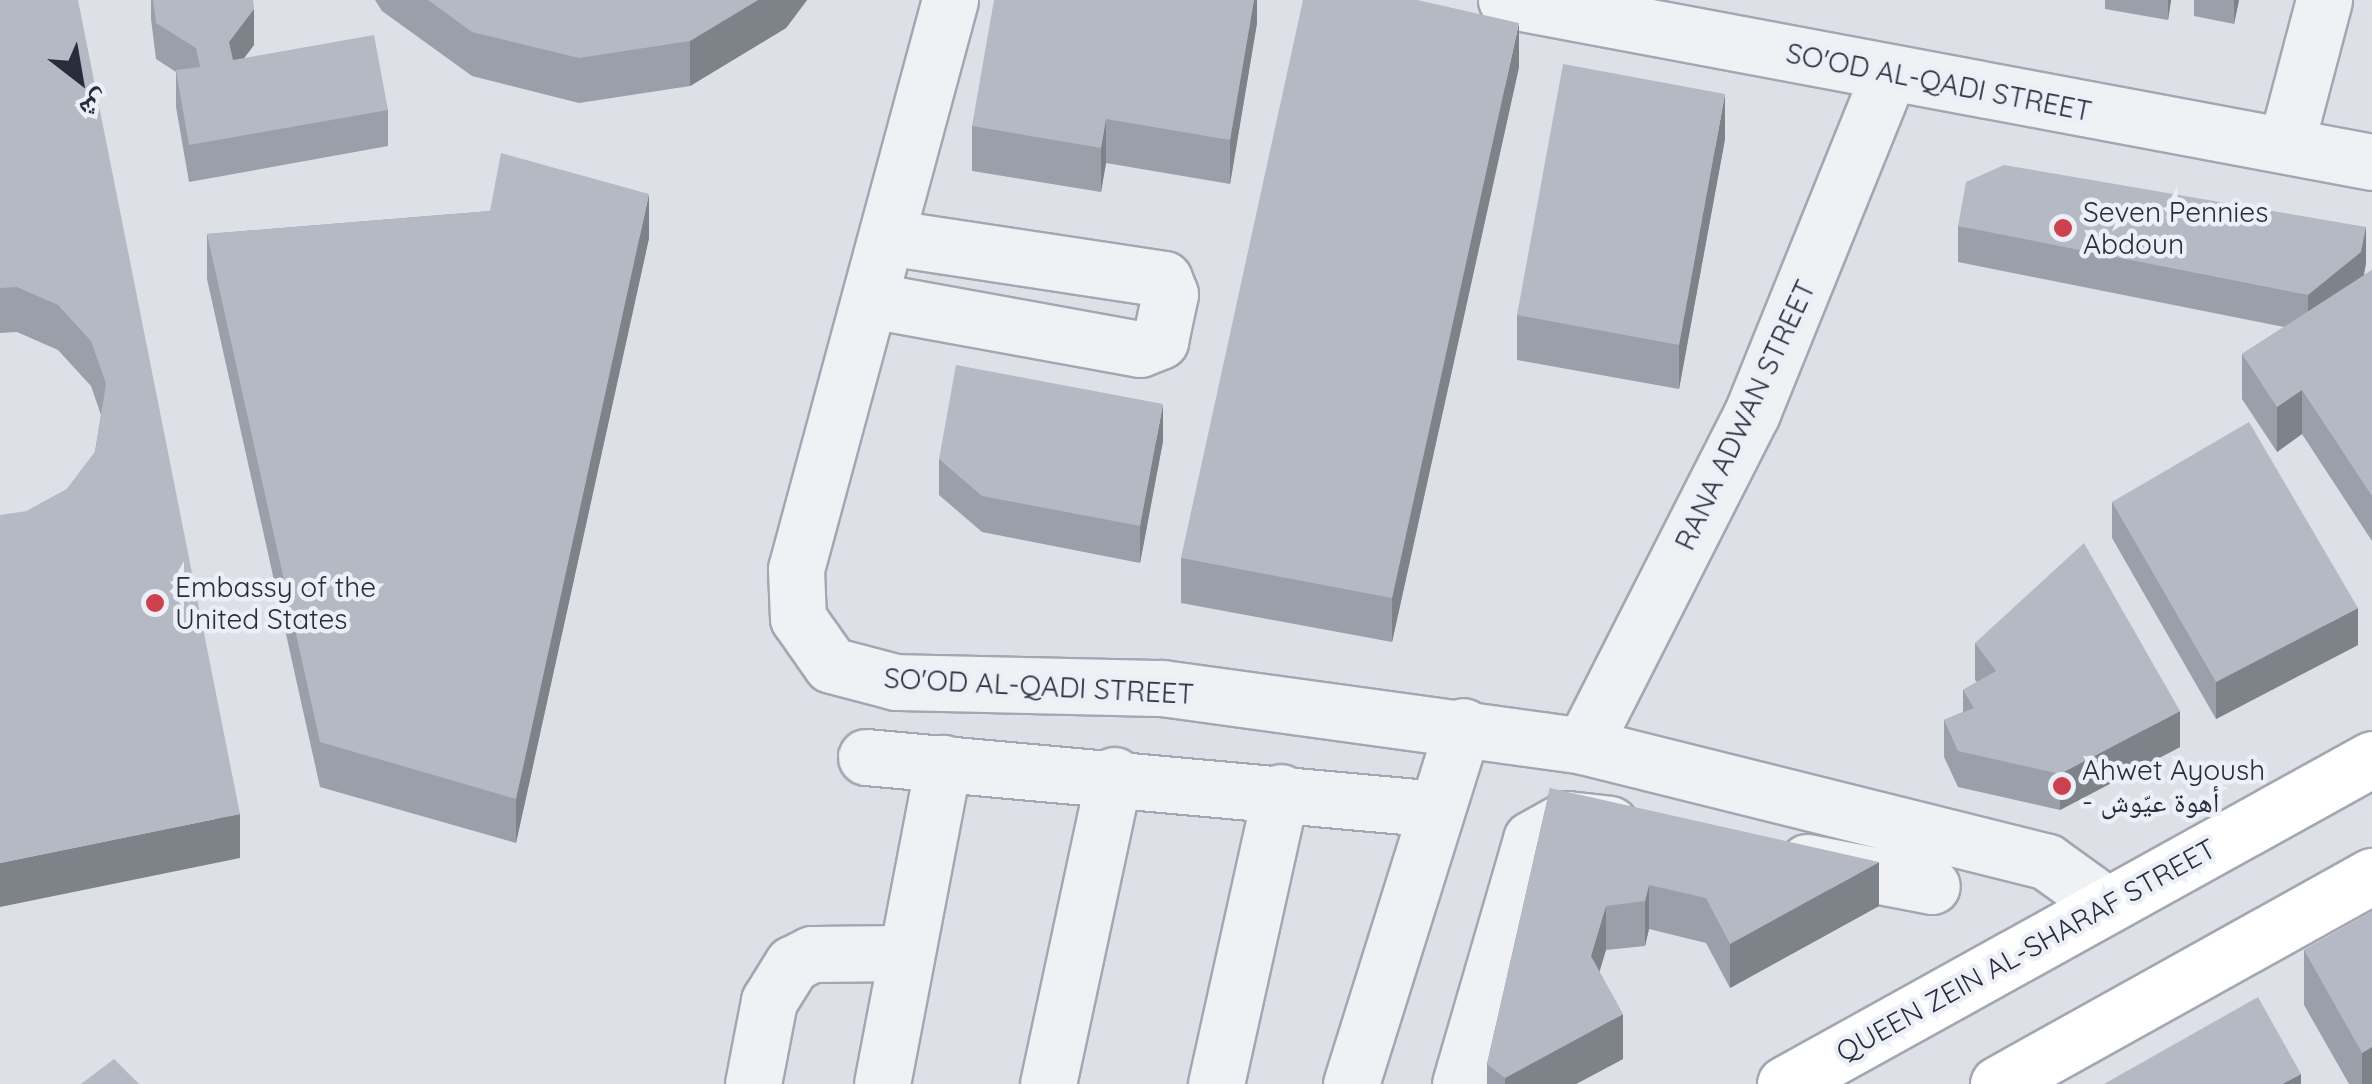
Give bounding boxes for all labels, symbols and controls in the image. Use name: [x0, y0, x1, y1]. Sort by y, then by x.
north arrow: [30, 30, 130, 130]
street label: SO'OD AL-QADI STREET: [1783, 36, 2095, 128]
text: ش: [74, 83, 117, 129]
place label: Seven Pennies Abdoun: [2083, 195, 2268, 261]
marker: Seven Pennies Abdoun: [2052, 217, 2074, 239]
street label: RANA ADWAN STREET: [1668, 275, 1822, 555]
place label: Embassy of the United States: [175, 570, 376, 636]
marker: Embassy of the United States: [144, 592, 166, 614]
street label: SO'OD AL-QADI STREET: [883, 661, 1195, 711]
place label: Ahwet Ayoush - أهوة عيّوش: [2082, 753, 2265, 819]
marker: Ahwet Ayoush - أهوة عيّوش: [2051, 775, 2073, 797]
street label: QUEEN ZEIN AL-SHARAF STREET: [1830, 831, 2222, 1069]

